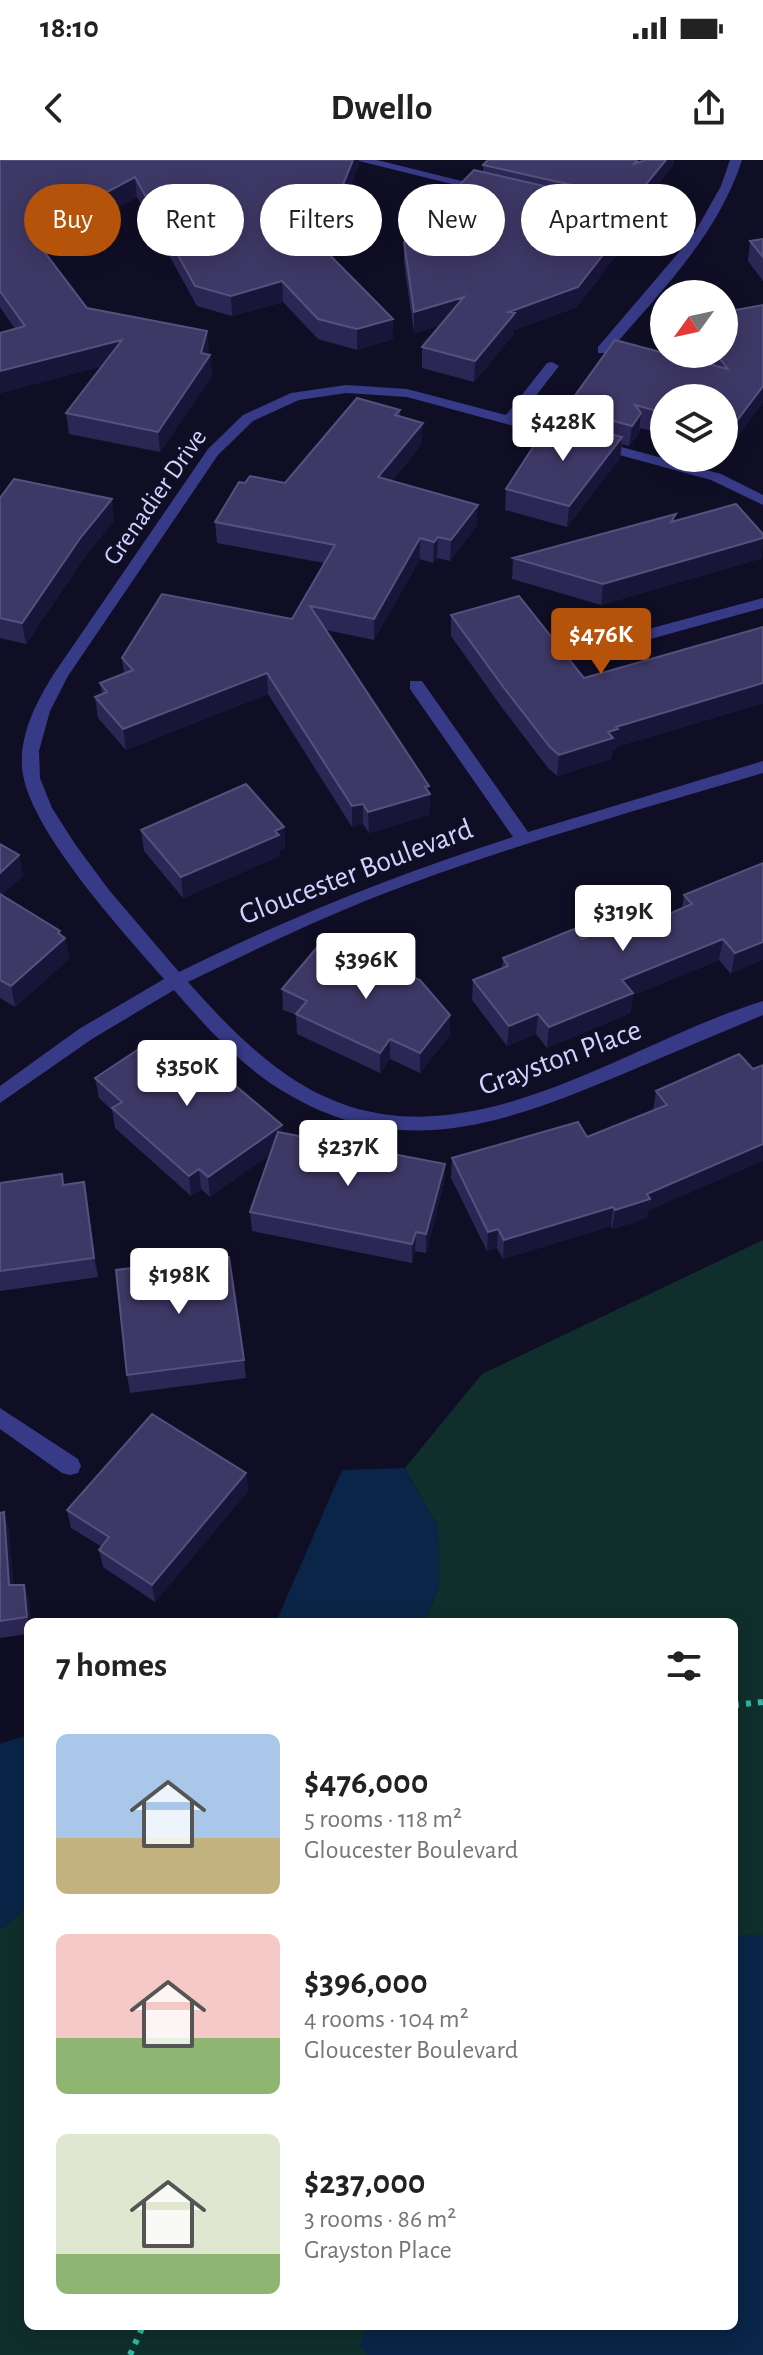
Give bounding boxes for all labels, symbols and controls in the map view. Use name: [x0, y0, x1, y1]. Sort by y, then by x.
text: 18:10: [40, 13, 99, 43]
icon: back: [32, 86, 76, 130]
icon: share: [687, 86, 731, 130]
text: Dwello: [330, 90, 433, 126]
chip: Buy: [24, 184, 121, 256]
chip: Rent: [137, 184, 244, 256]
chip: Filters: [260, 184, 382, 256]
chip: New: [398, 184, 505, 256]
chip: Apartment: [521, 184, 696, 256]
north arrow: [650, 280, 738, 368]
map controls: [650, 280, 738, 472]
button: layers: [650, 384, 738, 472]
pin: $428K: [507, 395, 619, 463]
text: $428K: [530, 408, 596, 434]
street label: Grenadier Drive: [99, 424, 211, 570]
pin: $476K: [545, 608, 657, 676]
text: $476K: [569, 621, 633, 647]
street label: Gloucester Boulevard: [235, 814, 477, 930]
pin: $319K: [567, 885, 679, 953]
text: $319K: [593, 898, 653, 924]
pin: $396K: [310, 933, 422, 1001]
text: $396K: [334, 946, 398, 972]
street label: Grayston Place: [475, 1015, 645, 1101]
pin: $350K: [131, 1040, 243, 1108]
text: $350K: [156, 1053, 218, 1079]
pin: $237K: [292, 1120, 404, 1188]
text: $237K: [317, 1133, 379, 1159]
pin: $198K: [123, 1248, 235, 1316]
text: $198K: [148, 1261, 210, 1287]
icon: filters: [662, 1644, 706, 1688]
text: 7 homes: [56, 1649, 167, 1683]
icon: home: [120, 1766, 216, 1862]
text: $476,000: [304, 1766, 428, 1800]
text: 5 rooms · 118 m²: [304, 1806, 462, 1832]
text: Gloucester Boulevard: [304, 1837, 518, 1863]
icon: home: [120, 1966, 216, 2062]
text: $396,000: [304, 1966, 428, 2000]
text: 4 rooms · 104 m²: [304, 2006, 469, 2032]
text: Gloucester Boulevard: [304, 2037, 518, 2063]
icon: home: [120, 2166, 216, 2262]
text: $237,000: [304, 2166, 426, 2200]
text: 3 rooms · 86 m²: [304, 2206, 456, 2232]
text: Grayston Place: [304, 2237, 452, 2263]

